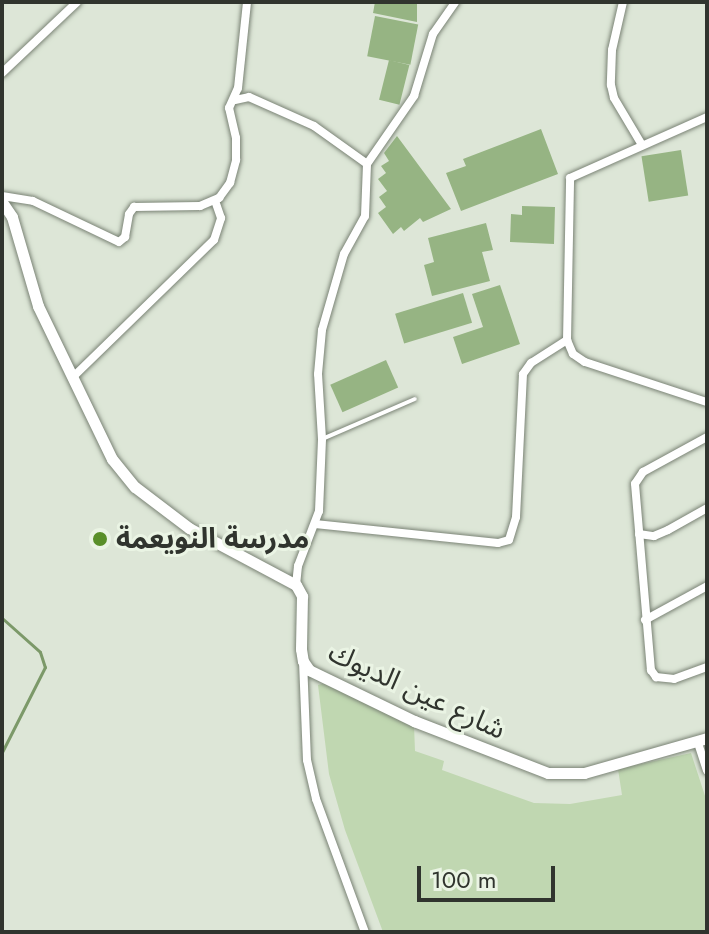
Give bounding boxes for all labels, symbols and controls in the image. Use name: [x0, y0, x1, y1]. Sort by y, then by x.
place label: مدرسة النويعمة: [116, 522, 309, 556]
marker: مدرسة النويعمة: [91, 530, 109, 548]
street label: شارع عين الديوك: [323, 635, 511, 747]
scale bar: [421, 850, 559, 900]
text: 100 m: [431, 862, 497, 897]

